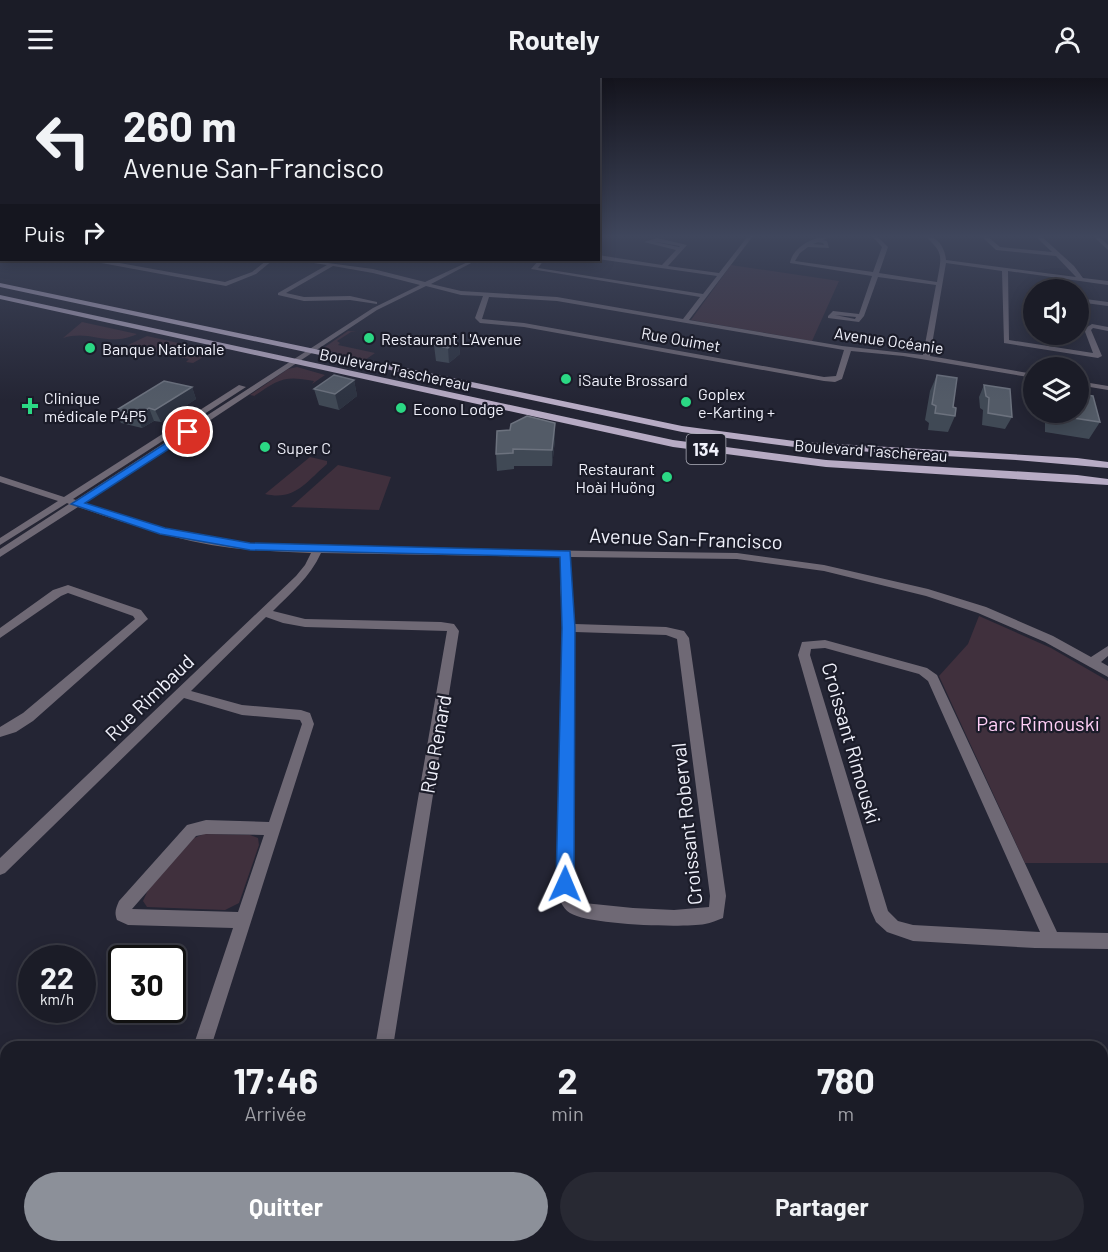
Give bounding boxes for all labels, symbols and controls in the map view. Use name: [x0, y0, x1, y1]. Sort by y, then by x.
icon: menu: [24, 23, 57, 56]
text: Routely: [508, 23, 600, 55]
icon: person: [1051, 23, 1084, 56]
text: 260 m: [123, 100, 236, 150]
icon: left: [24, 102, 102, 180]
text: Avenue San-Francisco: [123, 151, 384, 183]
icon: right: [77, 216, 110, 249]
text: Puis: [24, 220, 65, 246]
map controls: [1023, 279, 1089, 423]
button: sound: [1023, 279, 1089, 345]
street label: Rue Ouimet: [640, 323, 722, 355]
street label: Avenue Océanie: [833, 323, 945, 357]
place label: Restaurant L'Avenue: [381, 329, 521, 348]
marker: Restaurant L'Avenue: [362, 331, 376, 345]
place label: Banque Nationale: [102, 339, 224, 358]
marker: Banque Nationale: [83, 341, 97, 355]
street label: Boulevard Taschereau: [318, 344, 472, 394]
button: layers: [1023, 357, 1089, 423]
place label: iSaute Brossard: [578, 370, 688, 389]
marker: iSaute Brossard: [559, 372, 573, 386]
place label: Goplex e-Karting +: [698, 384, 775, 421]
place label: Clinique médicale P4P5: [44, 388, 146, 425]
marker: Goplex e-Karting +: [679, 395, 693, 409]
marker: Clinique médicale P4P5: [21, 397, 39, 415]
place label: Econo Lodge: [413, 399, 504, 418]
marker: Econo Lodge: [394, 401, 408, 415]
pin: [162, 406, 213, 457]
icon: arrive: [171, 415, 204, 448]
road number: 134: [686, 434, 726, 464]
street label: Boulevard Taschereau: [794, 435, 948, 465]
place label: Super C: [277, 438, 331, 457]
marker: Super C: [258, 440, 272, 454]
place label: Restaurant Hoài Huöng: [576, 459, 655, 496]
marker: Restaurant Hoài Huöng: [660, 470, 674, 484]
street label: Avenue San-Francisco: [589, 523, 783, 553]
street label: Rue Rimbaud: [100, 649, 198, 745]
street label: Croissant Rimouski: [817, 660, 887, 826]
street label: Rue Renard: [415, 693, 455, 795]
park label: Parc Rimouski: [976, 711, 1100, 735]
street label: Croissant Roberval: [666, 742, 706, 906]
position arrow: [533, 852, 597, 916]
speed limit sign: 30: [108, 945, 186, 1023]
text: 22: [40, 959, 74, 995]
text: km/h: [40, 990, 74, 1008]
text: 17:46: [233, 1058, 318, 1101]
text: 2: [557, 1058, 578, 1101]
text: 780: [817, 1058, 875, 1101]
text: Arrivée: [244, 1101, 307, 1125]
text: min: [551, 1101, 584, 1125]
text: m: [838, 1101, 854, 1125]
button: Quitter: [24, 1172, 548, 1241]
button: Partager: [560, 1172, 1084, 1241]

